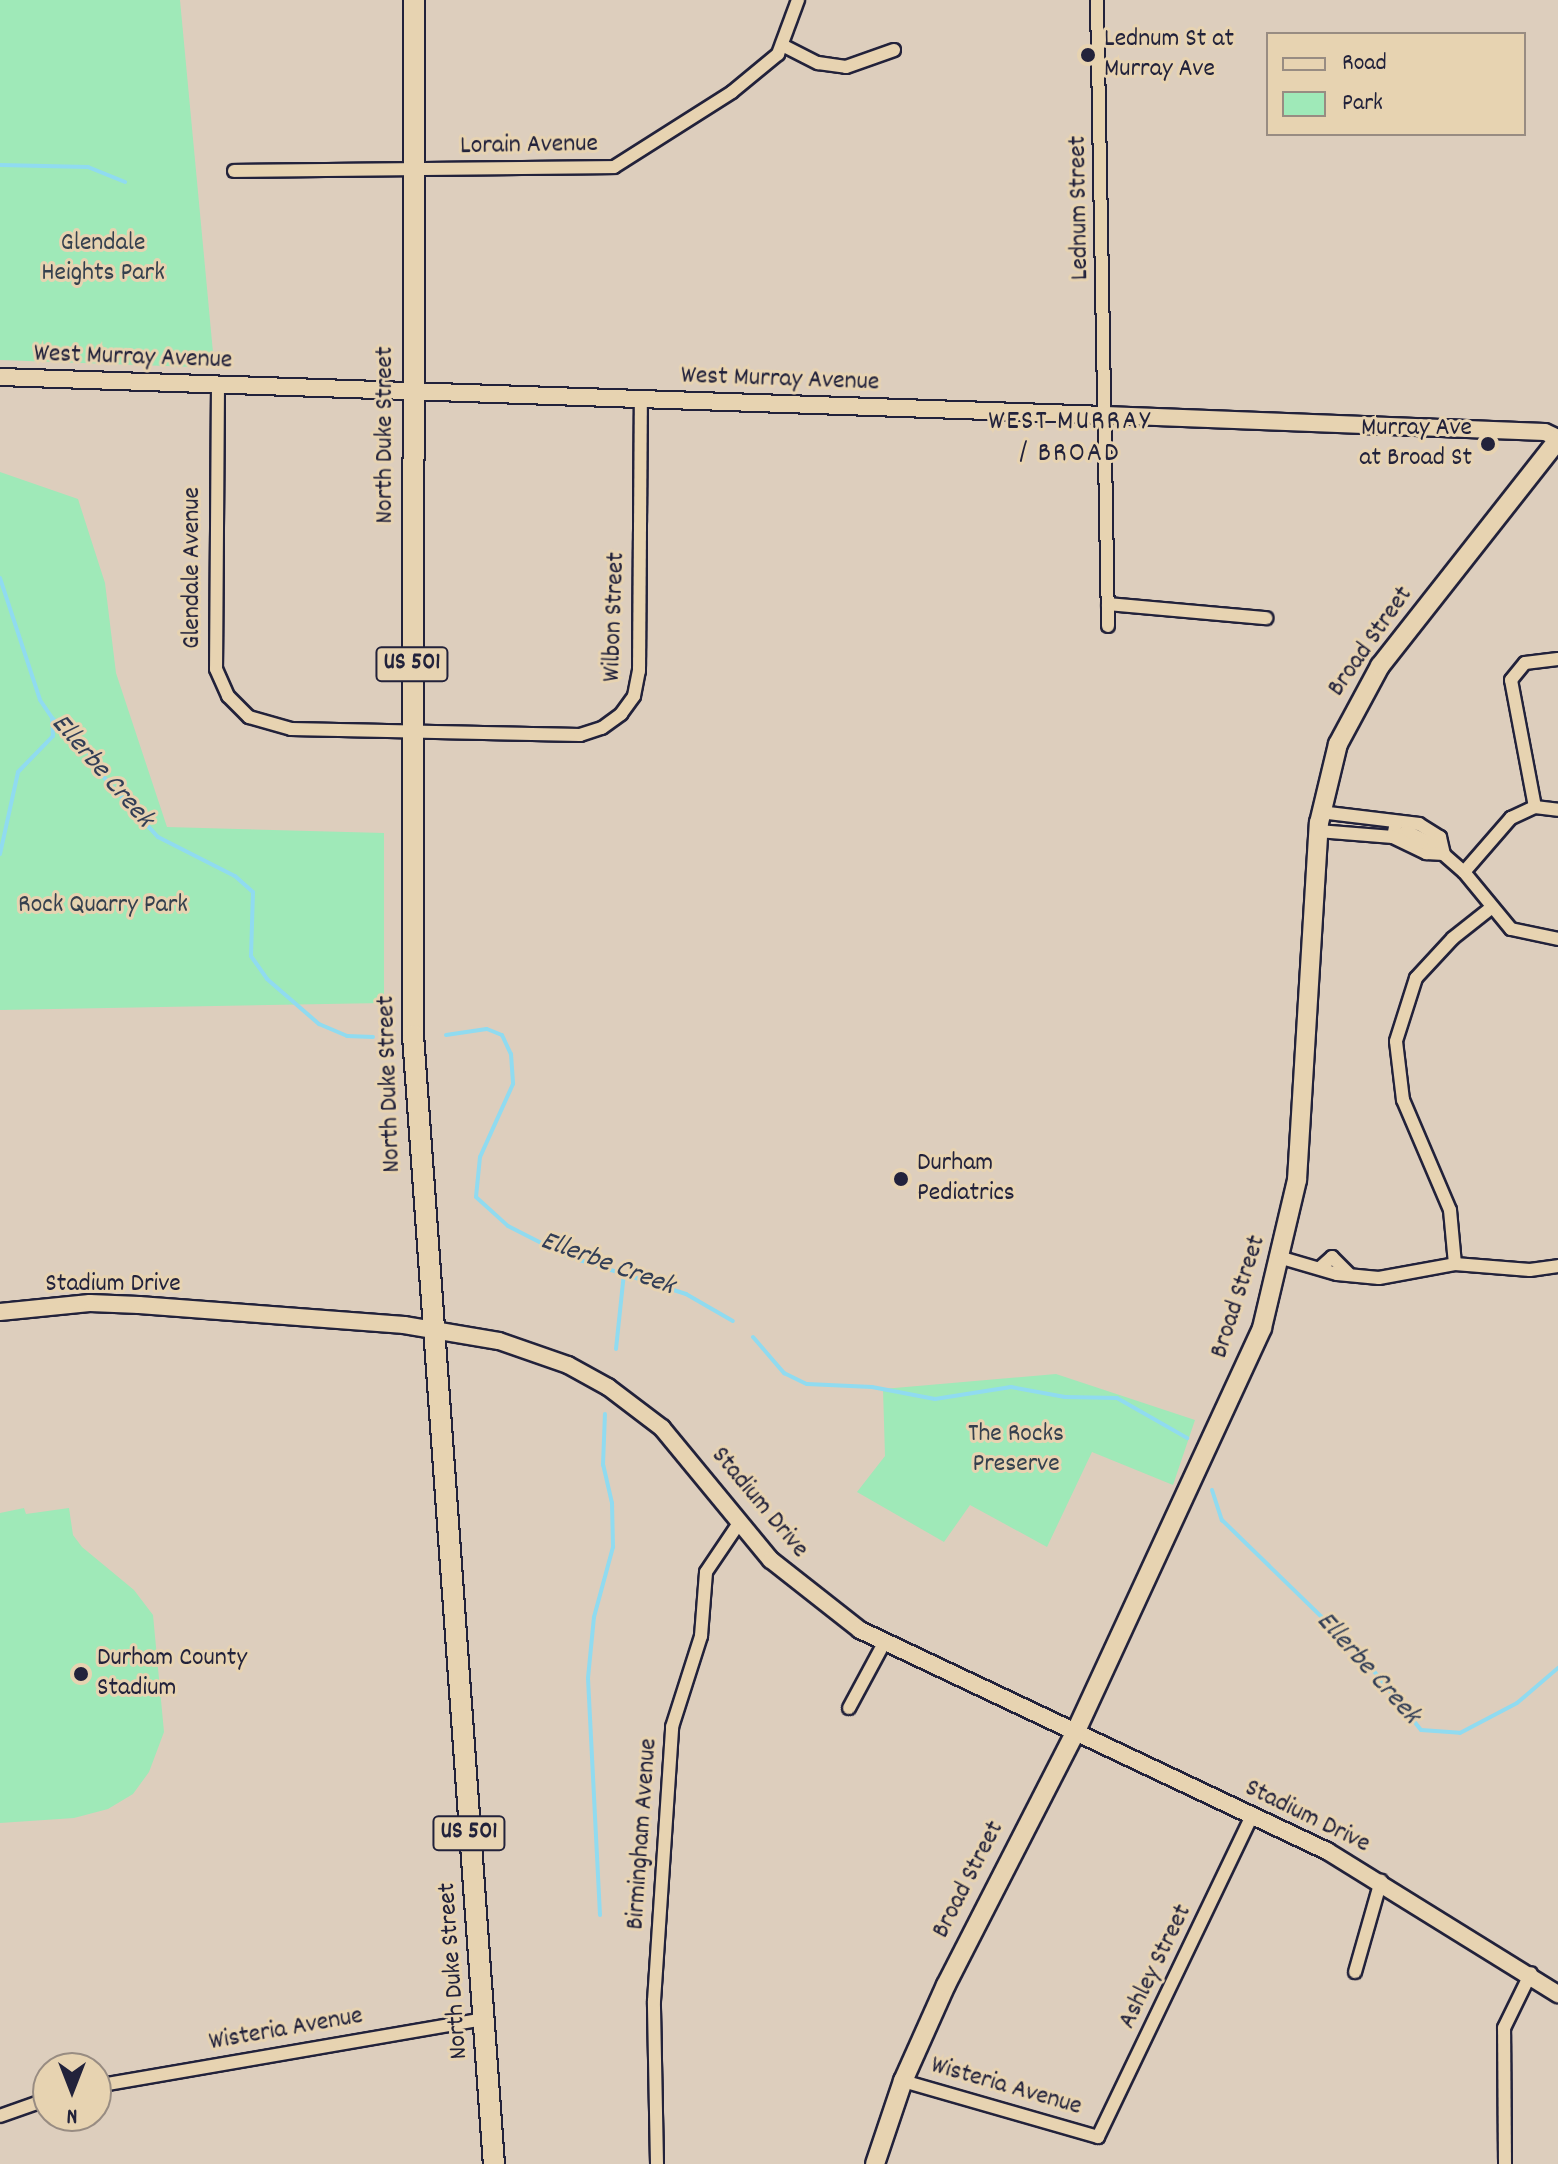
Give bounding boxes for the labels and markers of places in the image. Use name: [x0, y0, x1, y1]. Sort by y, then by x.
place label: Lednum St at Murray Ave: [1104, 24, 1234, 86]
marker: Lednum St at Murray Ave: [1079, 46, 1097, 64]
place label: Murray Ave at Broad St: [1359, 413, 1472, 474]
marker: Murray Ave at Broad St: [1479, 435, 1497, 453]
place label: Durham Pediatrics: [917, 1148, 1015, 1210]
marker: Durham Pediatrics: [892, 1170, 910, 1188]
place label: Durham County Stadium: [97, 1643, 247, 1704]
marker: Durham County Stadium: [72, 1665, 90, 1683]

